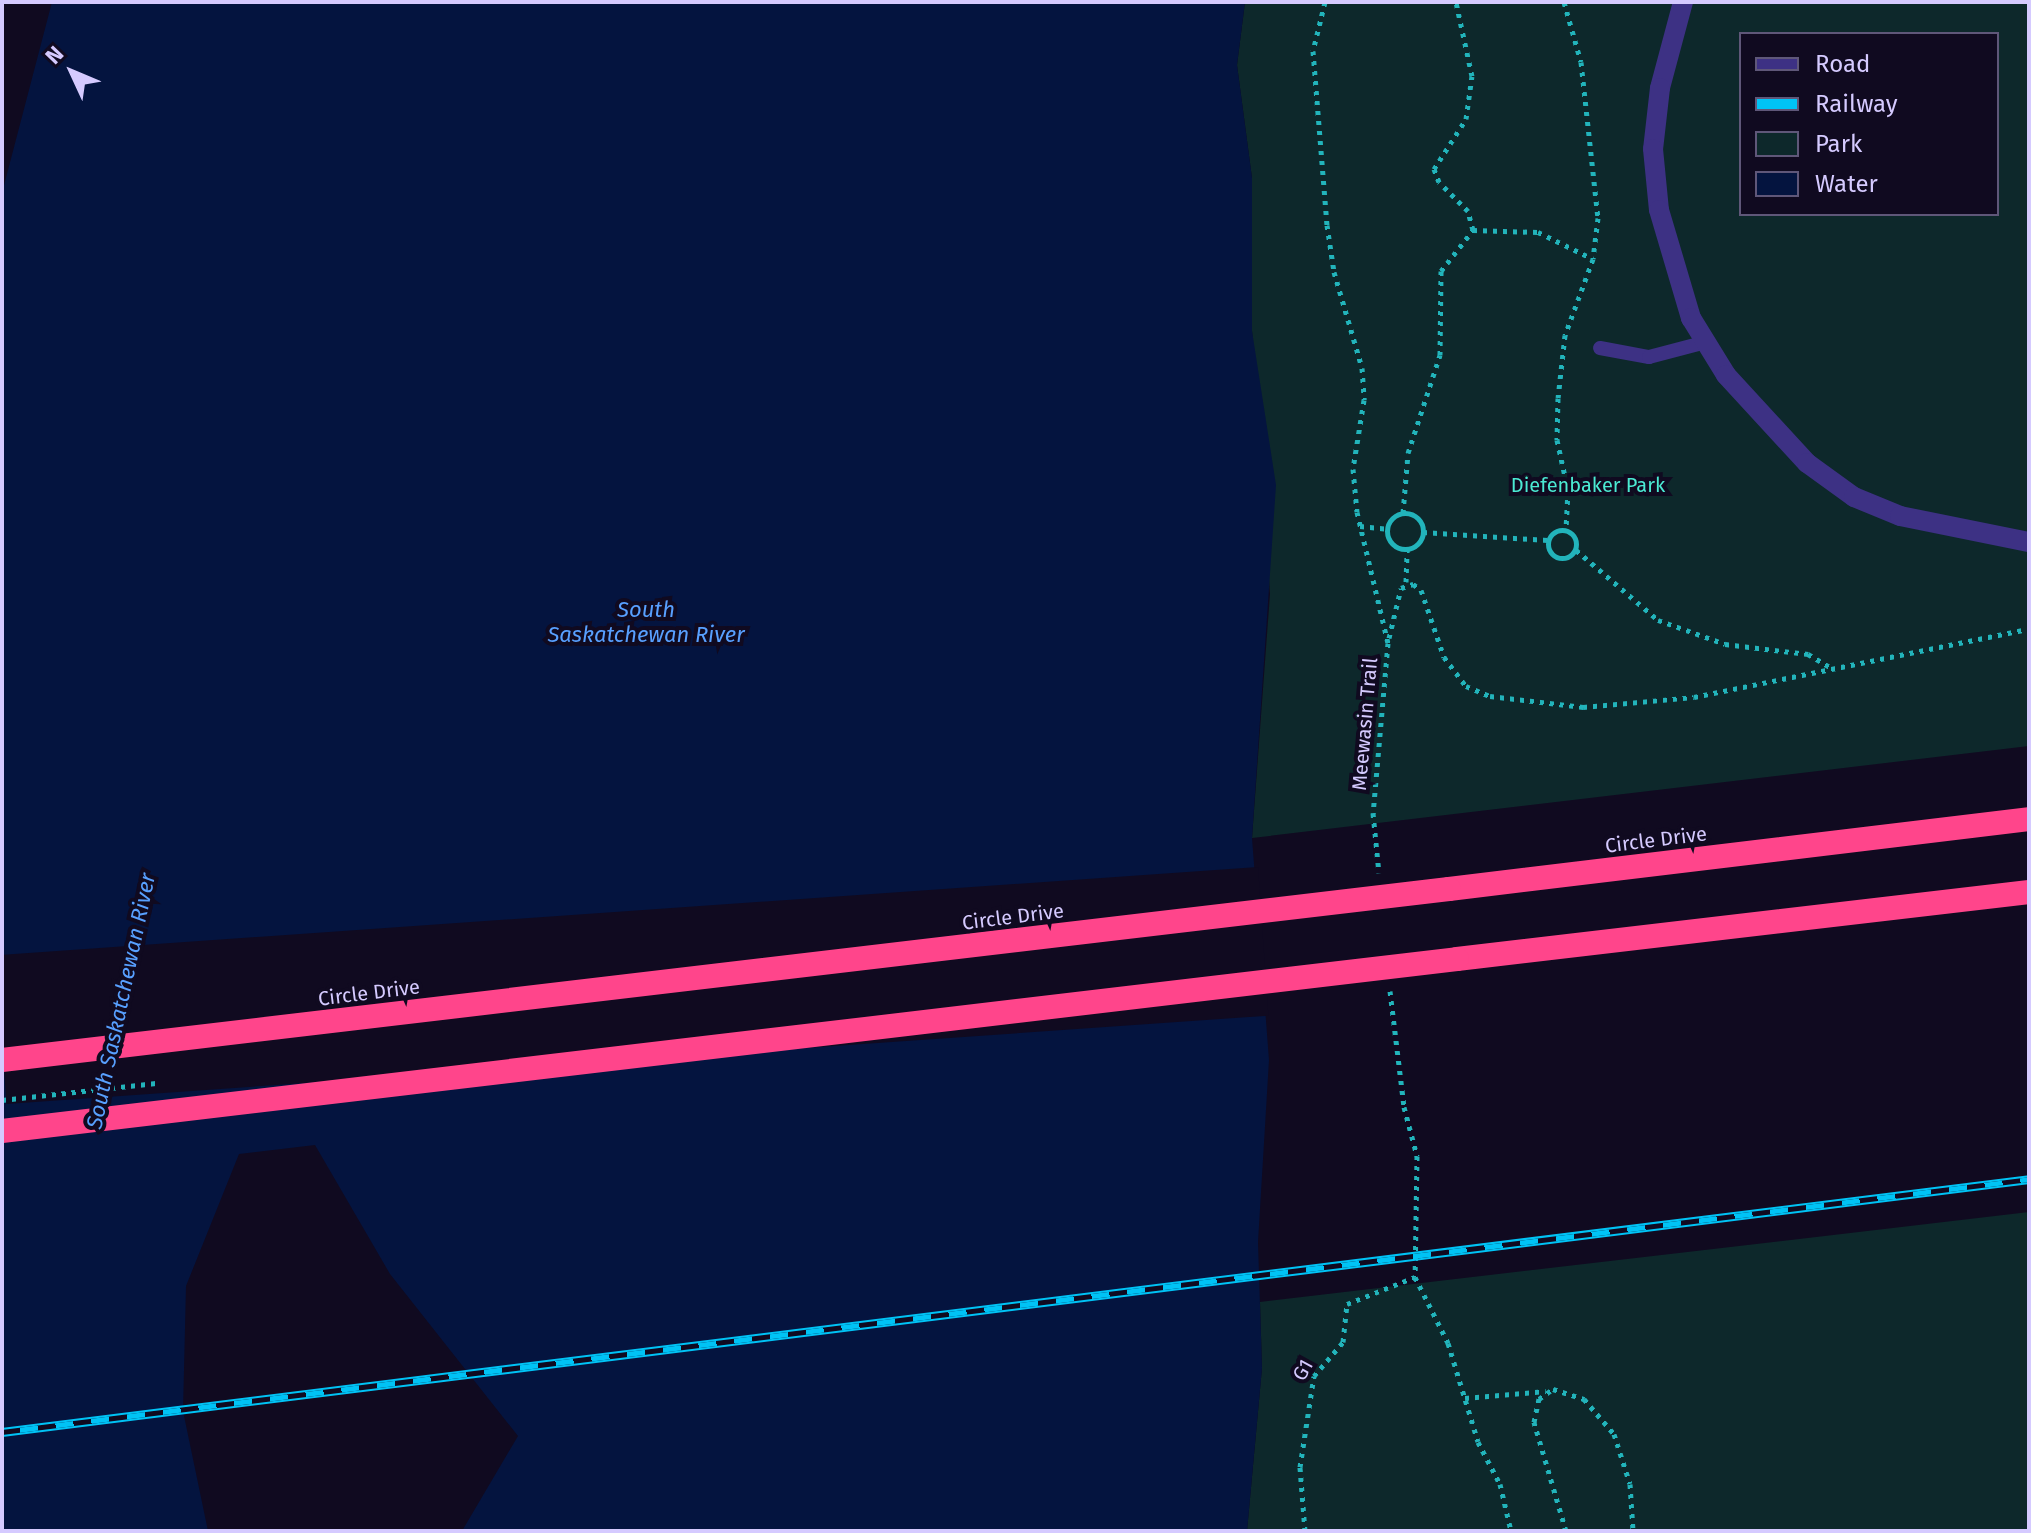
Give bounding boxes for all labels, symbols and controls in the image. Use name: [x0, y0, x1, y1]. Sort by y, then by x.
north arrow: [32, 32, 112, 112]
legend: [1739, 32, 1999, 216]
text: N: [40, 40, 69, 70]
text: Road: [1815, 50, 1870, 78]
text: Railway: [1815, 90, 1898, 118]
text: Park: [1815, 130, 1862, 158]
text: Water: [1815, 170, 1878, 198]
park label: Diefenbaker Park: [1511, 473, 1665, 497]
water label: South Saskatchewan River: [547, 596, 745, 648]
street label: Meewasin Trail: [1347, 657, 1383, 791]
street label: Circle Drive: [1604, 822, 1708, 858]
water label: South Saskatchewan River: [81, 871, 161, 1131]
street label: Circle Drive: [961, 899, 1065, 935]
street label: Circle Drive: [317, 975, 421, 1011]
street label: G1: [1287, 1355, 1319, 1385]

